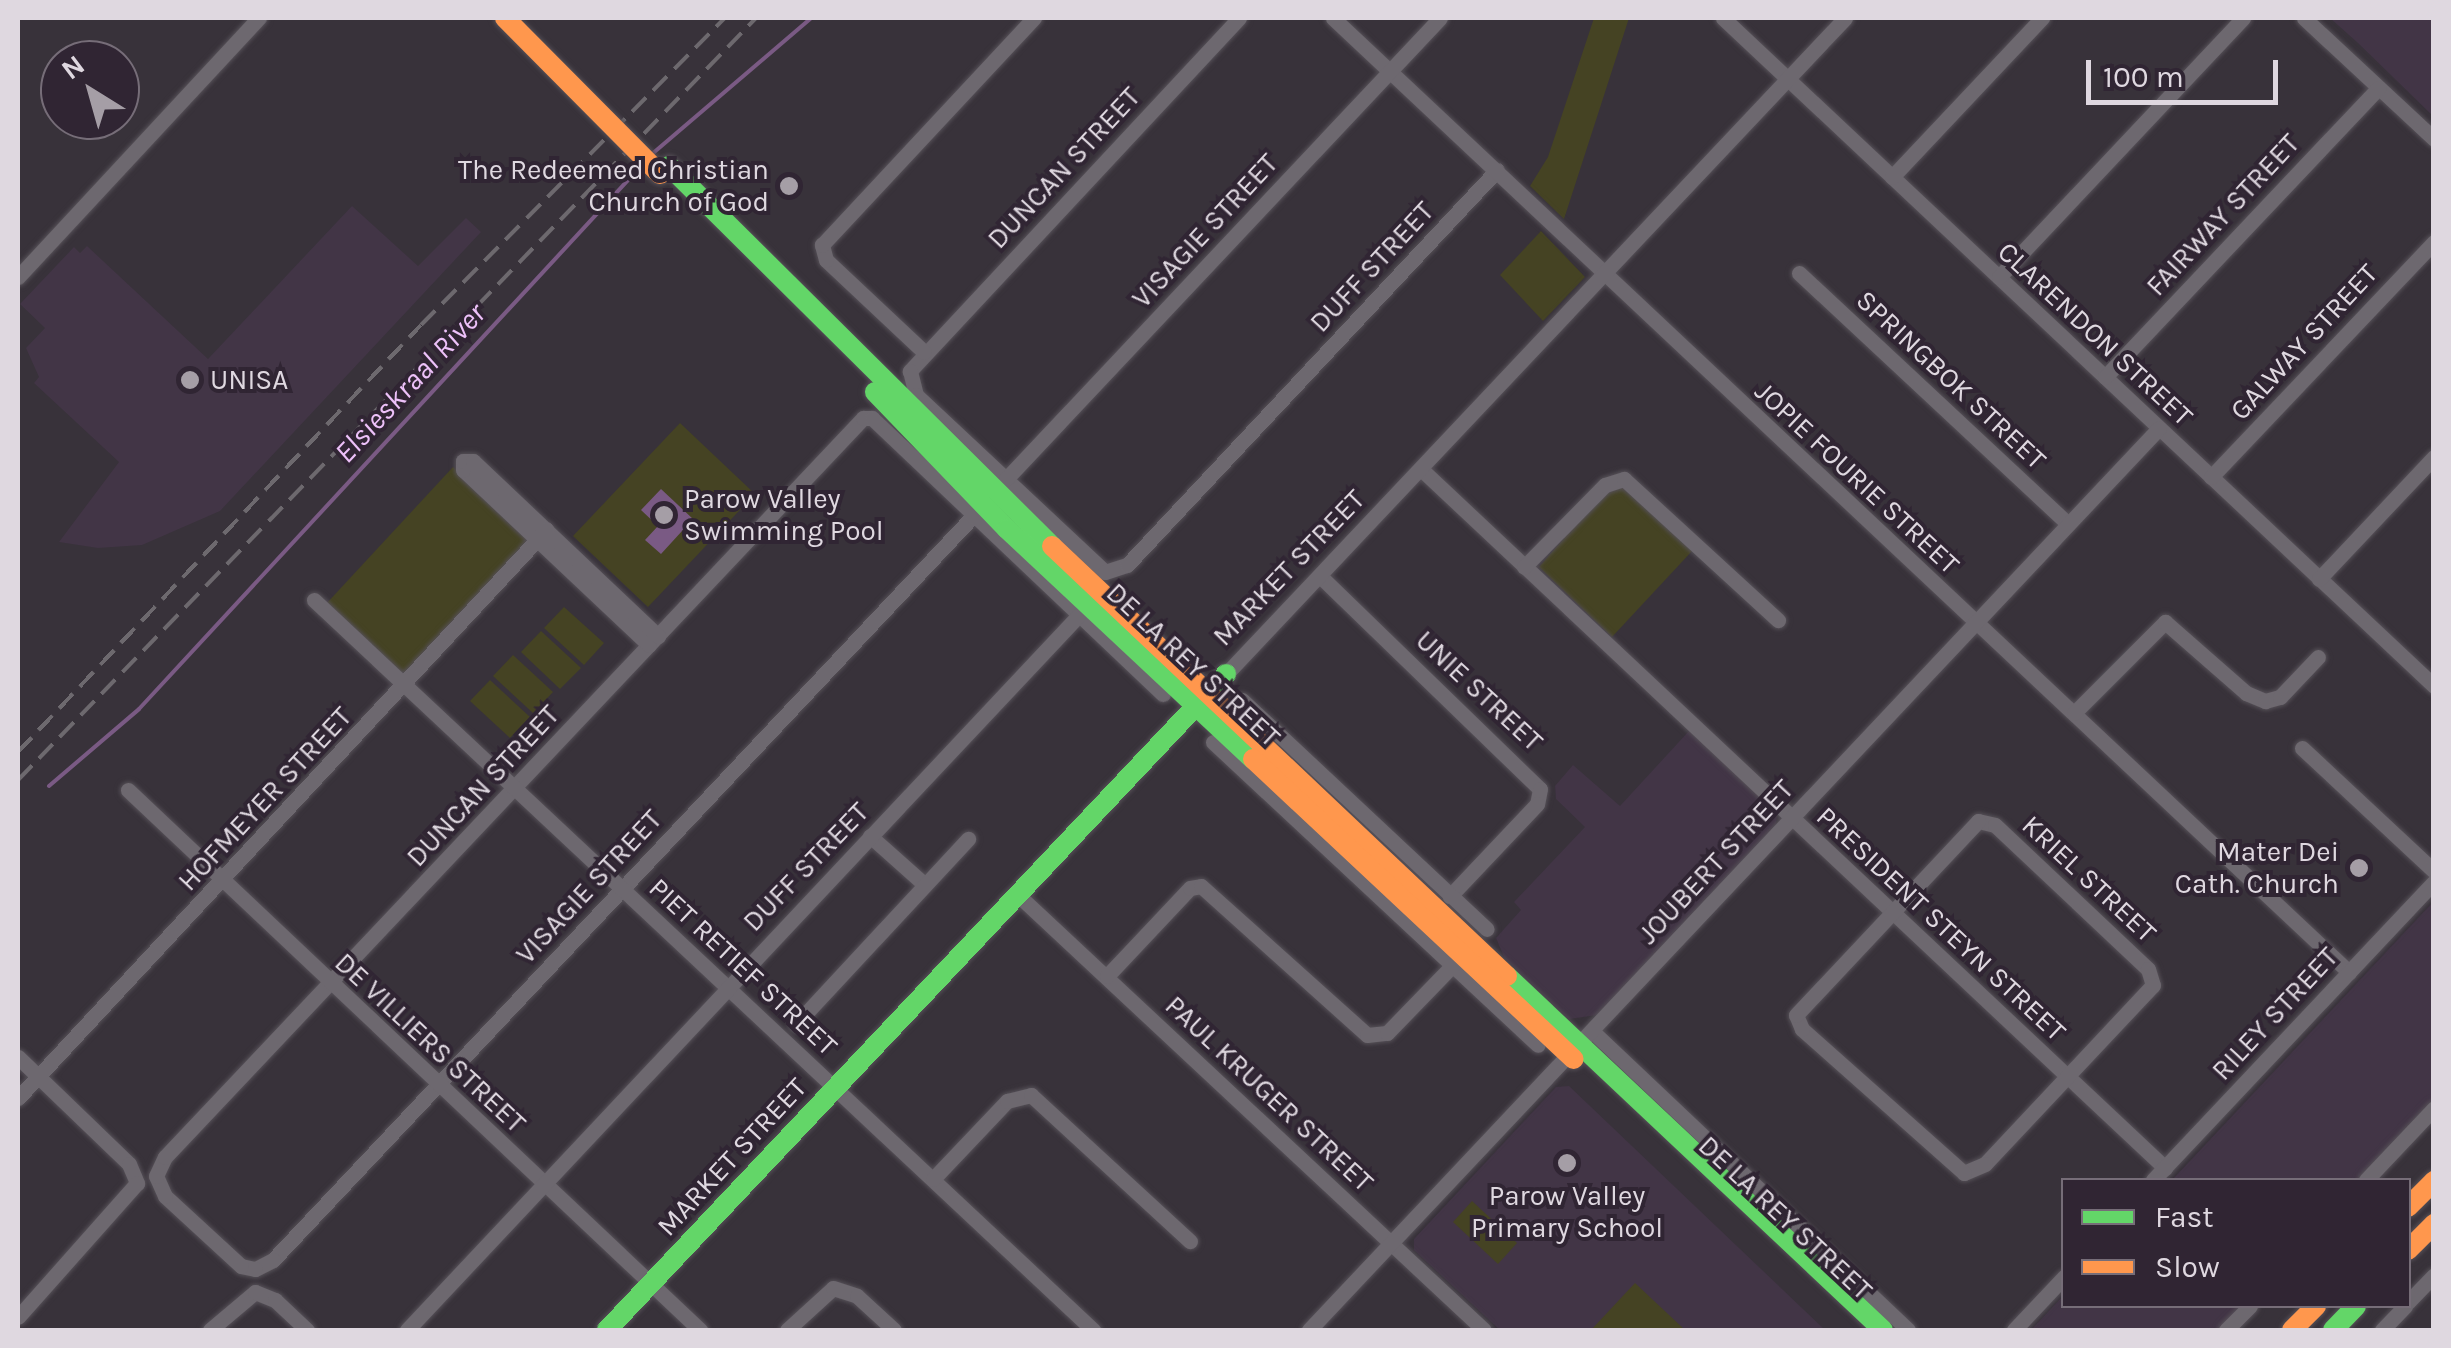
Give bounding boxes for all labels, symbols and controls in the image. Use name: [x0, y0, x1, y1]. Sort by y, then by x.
north arrow: [40, 40, 140, 140]
scale bar: [2091, 40, 2284, 102]
text: N: [55, 48, 91, 86]
text: 100 m: [2103, 59, 2184, 95]
street label: DUNCAN STREET: [981, 80, 1147, 256]
street label: FAIRWAY STREET: [2139, 127, 2307, 303]
street label: VISAGIE STREET: [1125, 147, 1285, 315]
place label: The Redeemed Christian Church of God: [458, 153, 769, 219]
marker: The Redeemed Christian Church of God: [778, 175, 800, 197]
street label: DUFF STREET: [1303, 195, 1441, 339]
street label: CLARENDON STREET: [1991, 235, 2199, 433]
street label: GALWAY STREET: [2223, 257, 2385, 427]
street label: SPRINGBOK STREET: [1849, 283, 2053, 477]
water label: Elsieskraal River: [327, 296, 493, 470]
place label: UNISA: [210, 363, 288, 397]
marker: UNISA: [179, 369, 201, 391]
street label: JOPIE FOURIE STREET: [1748, 375, 1966, 581]
place label: Parow Valley Swimming Pool: [684, 482, 884, 548]
street label: MARKET STREET: [1206, 483, 1372, 653]
marker: Parow Valley Swimming Pool: [653, 504, 675, 526]
street label: DE LA REY STREET: [1099, 576, 1287, 754]
street label: UNIE STREET: [1409, 624, 1549, 758]
street label: DUNCAN STREET: [400, 698, 566, 874]
street label: HOFMEYER STREET: [171, 700, 359, 898]
street label: JOUBERT STREET: [1631, 773, 1801, 951]
street label: DUFF STREET: [736, 796, 876, 938]
street label: PRESIDENT STEYN STREET: [1809, 800, 2073, 1048]
street label: VISAGIE STREET: [509, 803, 669, 971]
street label: KRIEL STREET: [2015, 808, 2163, 950]
place label: Mater Dei Cath. Church: [2175, 835, 2339, 901]
marker: Mater Dei Cath. Church: [2348, 857, 2370, 879]
street label: PIET RETIEF STREET: [642, 871, 844, 1063]
street label: RILEY STREET: [2205, 941, 2345, 1087]
street label: DE VILLIERS STREET: [328, 946, 532, 1140]
street label: PAUL KRUGER STREET: [1158, 989, 1380, 1199]
street label: MARKET STREET: [650, 1071, 814, 1243]
street label: DE LA REY STREET: [1691, 1129, 1879, 1307]
marker: Parow Valley Primary School: [1556, 1152, 1578, 1174]
legend: [2061, 1178, 2411, 1308]
place label: Parow Valley Primary School: [1471, 1179, 1663, 1245]
text: Fast: [2155, 1199, 2214, 1235]
text: Slow: [2155, 1249, 2220, 1285]

